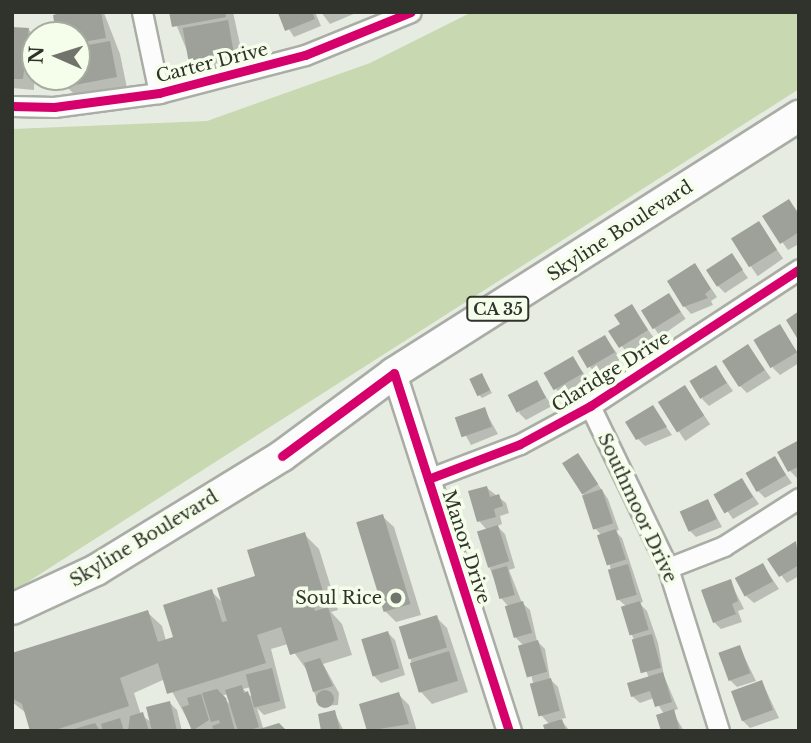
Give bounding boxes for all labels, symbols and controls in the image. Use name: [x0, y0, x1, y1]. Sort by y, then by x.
north arrow: [21, 21, 91, 91]
street label: Carter Drive: [153, 39, 271, 87]
text: N: [25, 45, 48, 65]
street label: Skyline Boulevard: [543, 176, 697, 286]
road number: CA 35: [465, 296, 531, 322]
street label: Claridge Drive: [548, 327, 674, 417]
street label: Southmoor Drive: [593, 430, 681, 586]
street label: Skyline Boulevard: [66, 486, 222, 592]
street label: Manor Drive: [437, 487, 495, 607]
place label: Soul Rice: [295, 587, 382, 609]
marker: Soul Rice: [388, 590, 404, 606]

